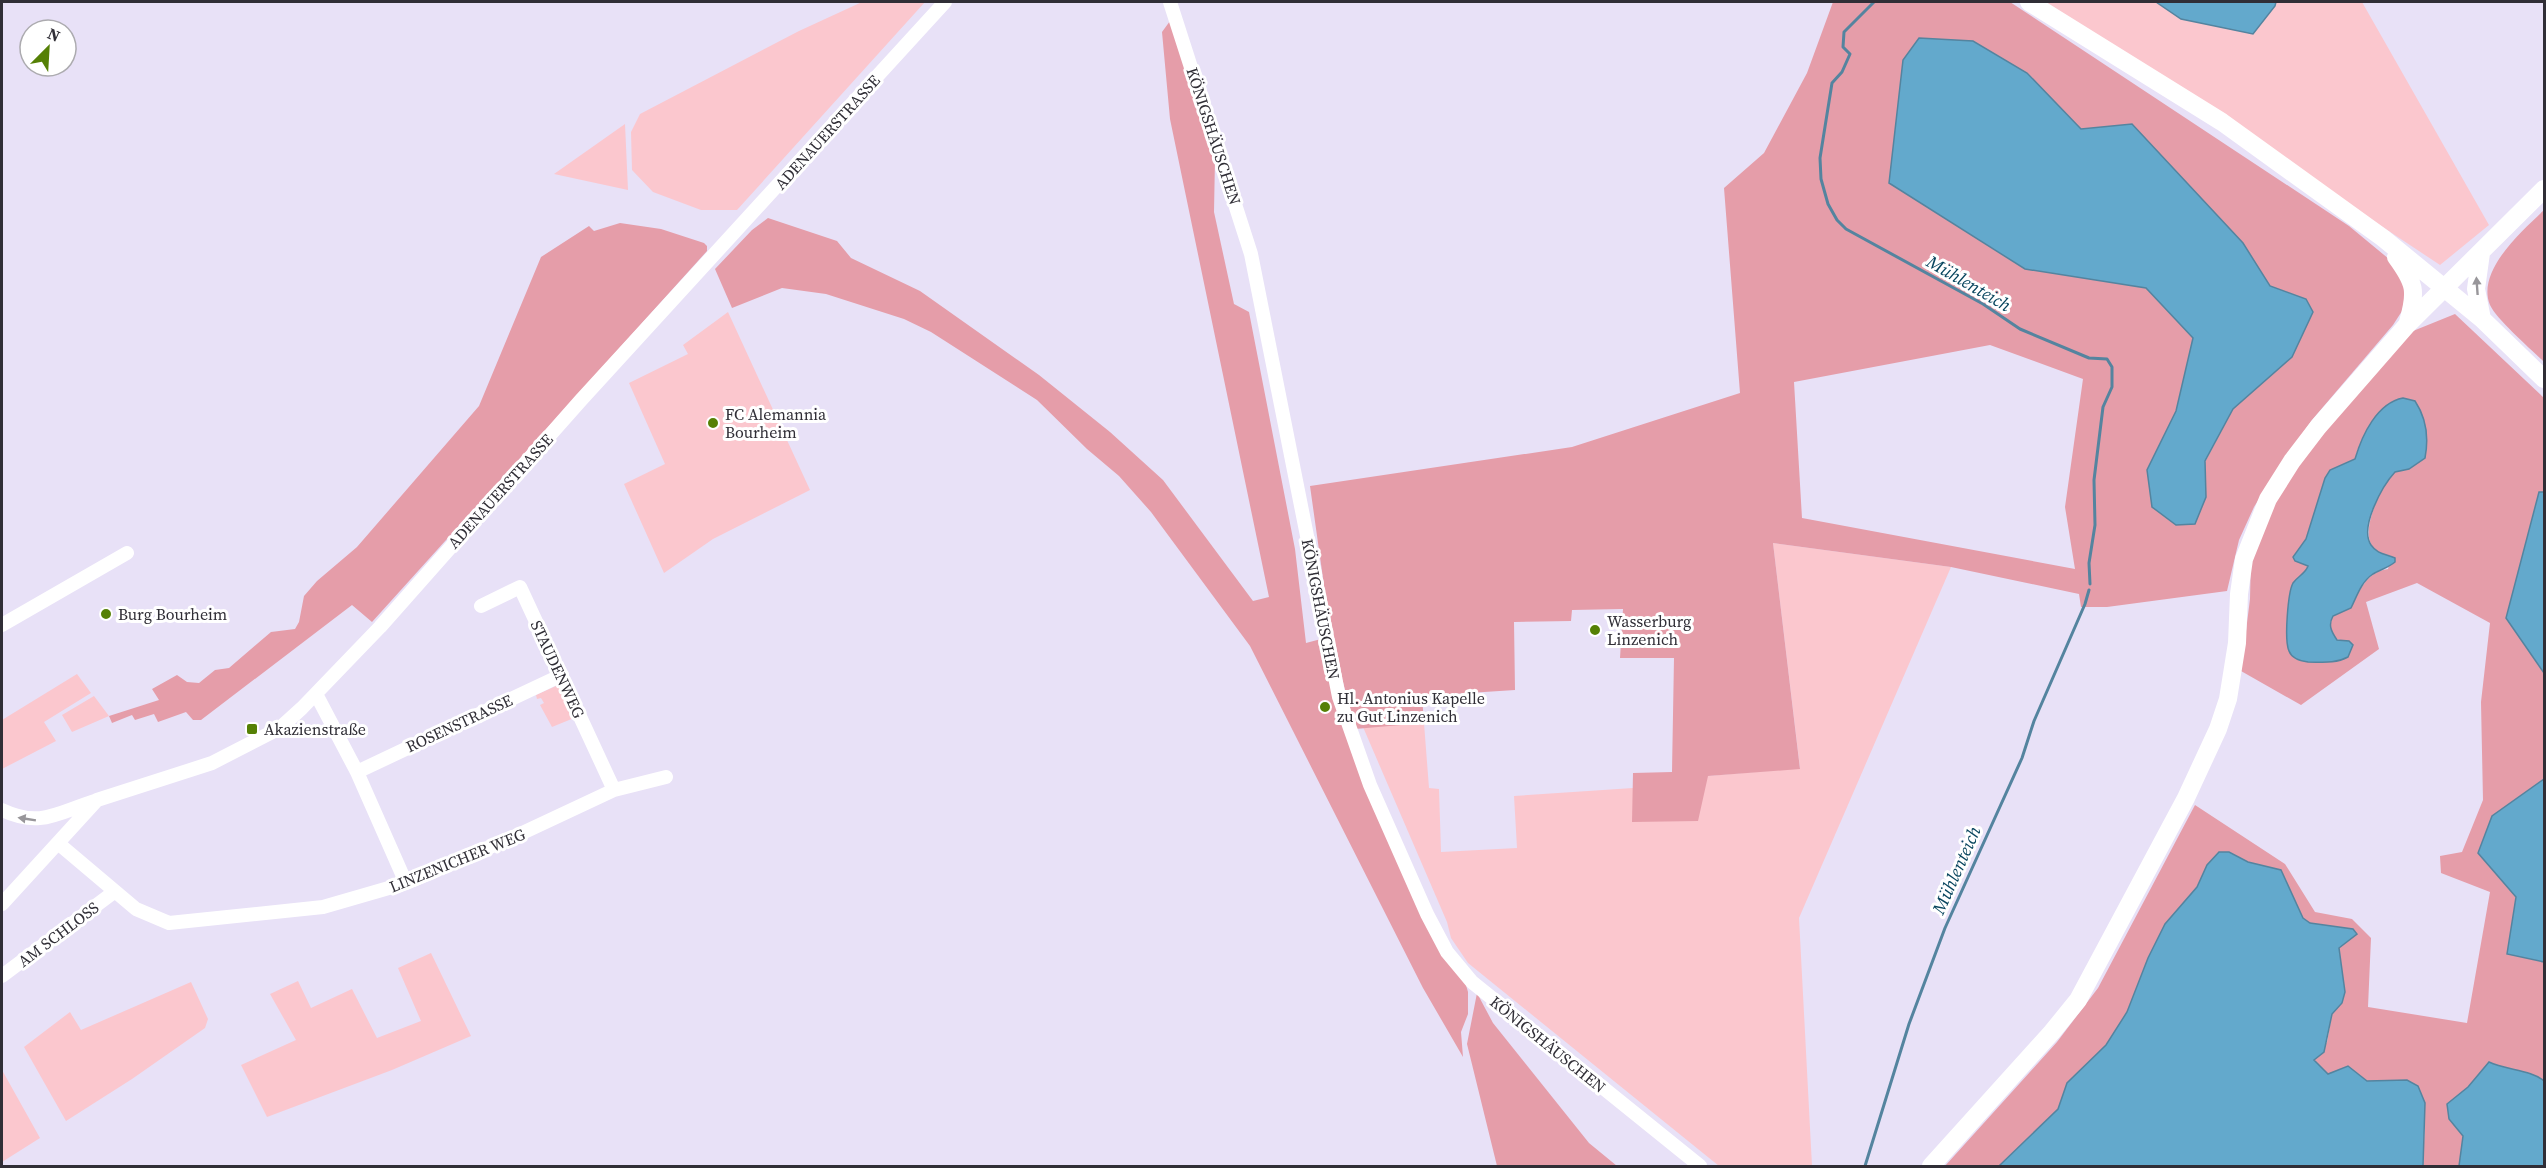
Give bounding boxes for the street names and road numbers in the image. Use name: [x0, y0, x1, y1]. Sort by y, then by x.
street label: KÖNIGSHÄUSCHEN: [1181, 65, 1247, 208]
street label: ADENAUERSTRASSE: [769, 70, 885, 194]
street label: ADENAUERSTRASSE: [442, 429, 558, 553]
street label: KÖNIGSHÄUSCHEN: [1297, 537, 1345, 682]
street label: STAUDENWEG: [526, 616, 590, 722]
street label: ROSENSTRASSE: [402, 689, 516, 757]
street label: LINZENICHER WEG: [386, 823, 528, 897]
street label: AM SCHLOSS: [13, 896, 103, 972]
street label: KÖNIGSHÄUSCHEN: [1485, 990, 1611, 1098]

